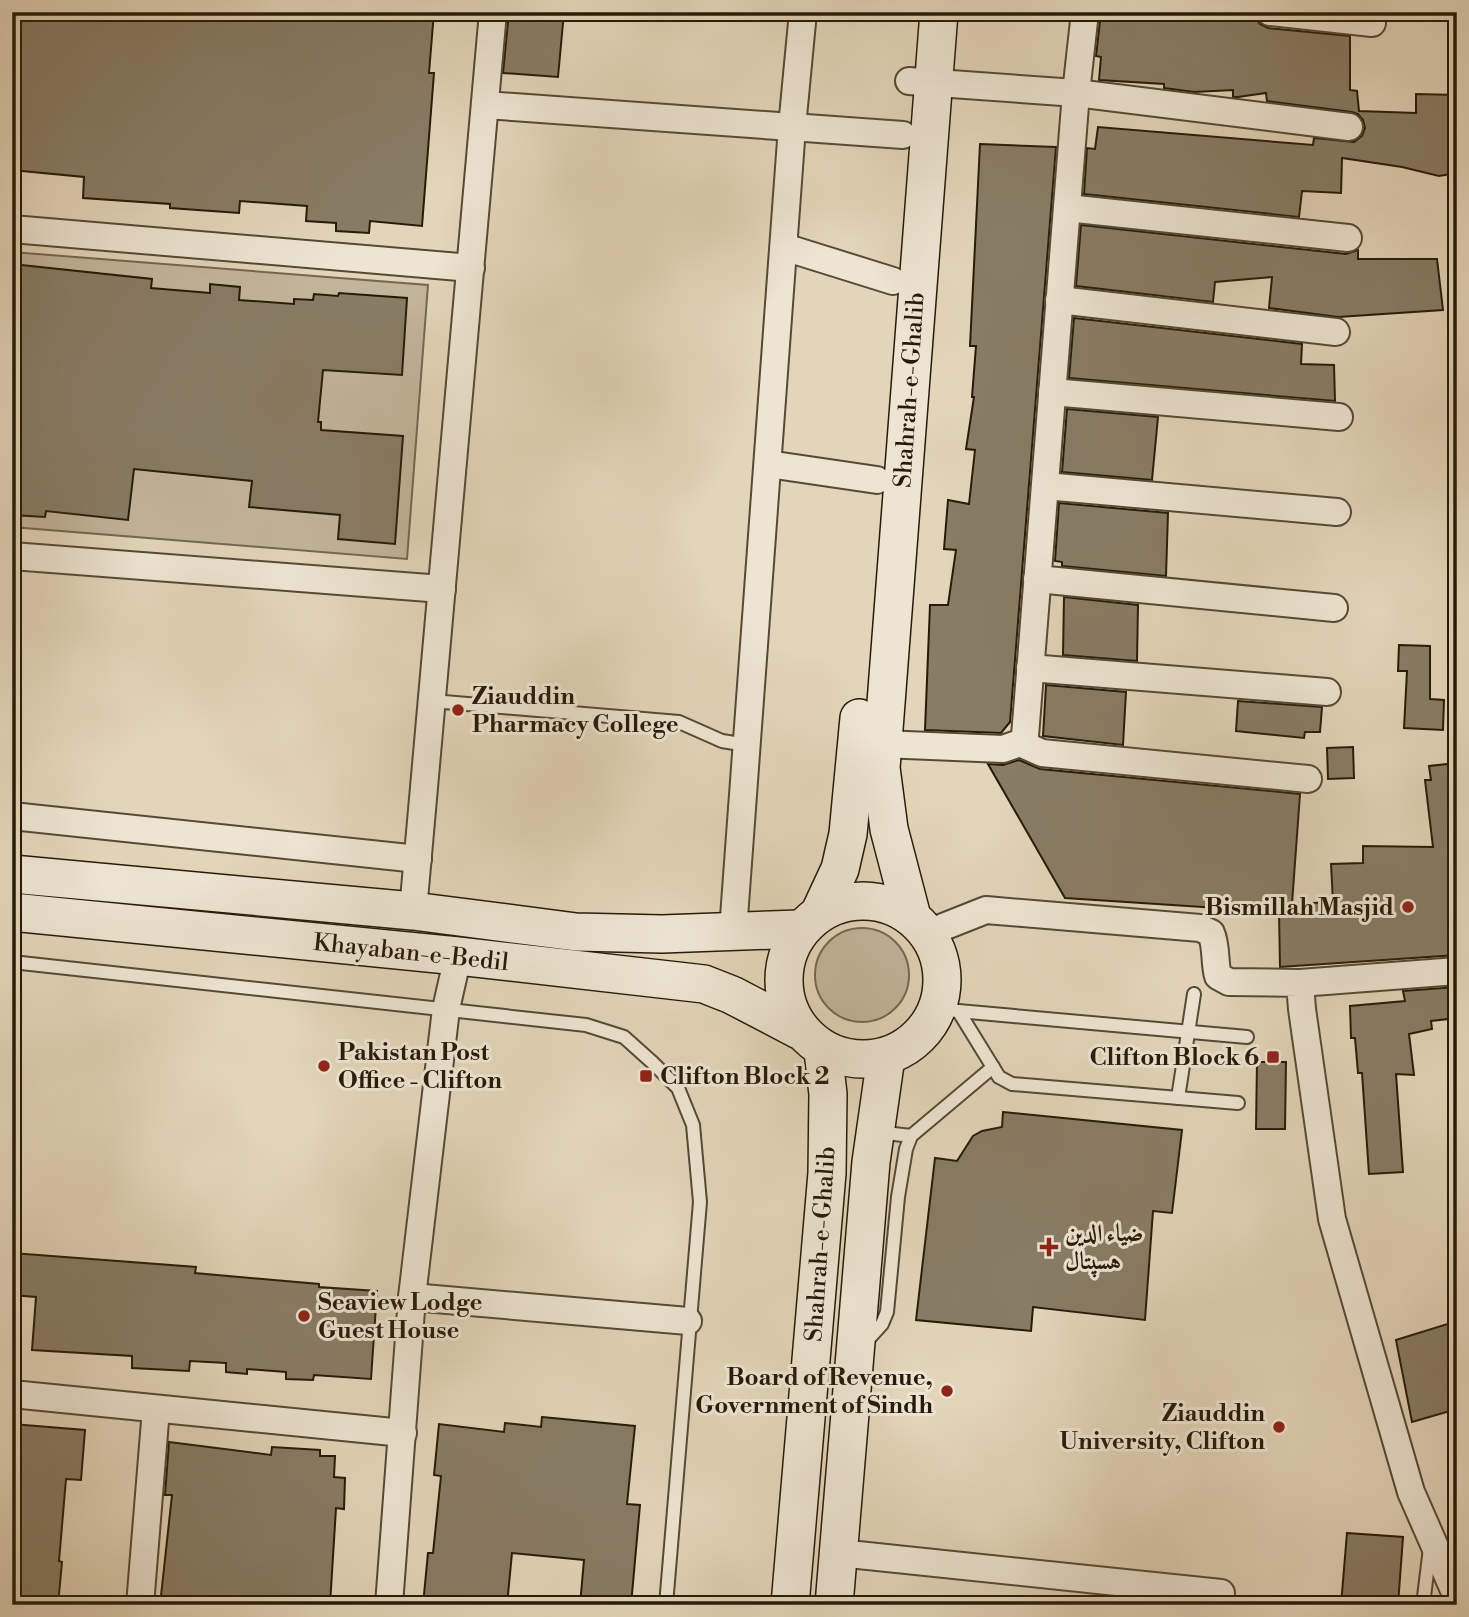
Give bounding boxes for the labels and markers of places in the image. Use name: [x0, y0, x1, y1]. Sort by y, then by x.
place label: Ziauddin Pharmacy College: [472, 682, 679, 740]
marker: Ziauddin Pharmacy College: [450, 702, 466, 718]
place label: Bismillah Masjid: [1205, 893, 1394, 923]
marker: Bismillah Masjid: [1400, 899, 1416, 915]
place label: Pakistan Post Office - Clifton: [338, 1038, 502, 1096]
place label: Clifton Block 6: [1089, 1043, 1259, 1073]
marker: Clifton Block 6: [1265, 1049, 1281, 1065]
marker: Pakistan Post Office - Clifton: [316, 1058, 332, 1074]
place label: Clifton Block 2: [660, 1062, 829, 1092]
marker: Clifton Block 2: [638, 1068, 654, 1084]
place label: ضیاء الدین ہسپتال: [1065, 1219, 1144, 1278]
marker: ضیاء الدین ہسپتال: [1039, 1237, 1059, 1257]
place label: Seaview Lodge Guest House: [318, 1288, 482, 1346]
marker: Seaview Lodge Guest House: [296, 1308, 312, 1324]
place label: Board of Revenue, Government of Sindh: [695, 1363, 933, 1421]
marker: Board of Revenue, Government of Sindh: [939, 1383, 955, 1399]
place label: Ziauddin University, Clifton: [1059, 1399, 1265, 1457]
marker: Ziauddin University, Clifton: [1271, 1419, 1287, 1435]

